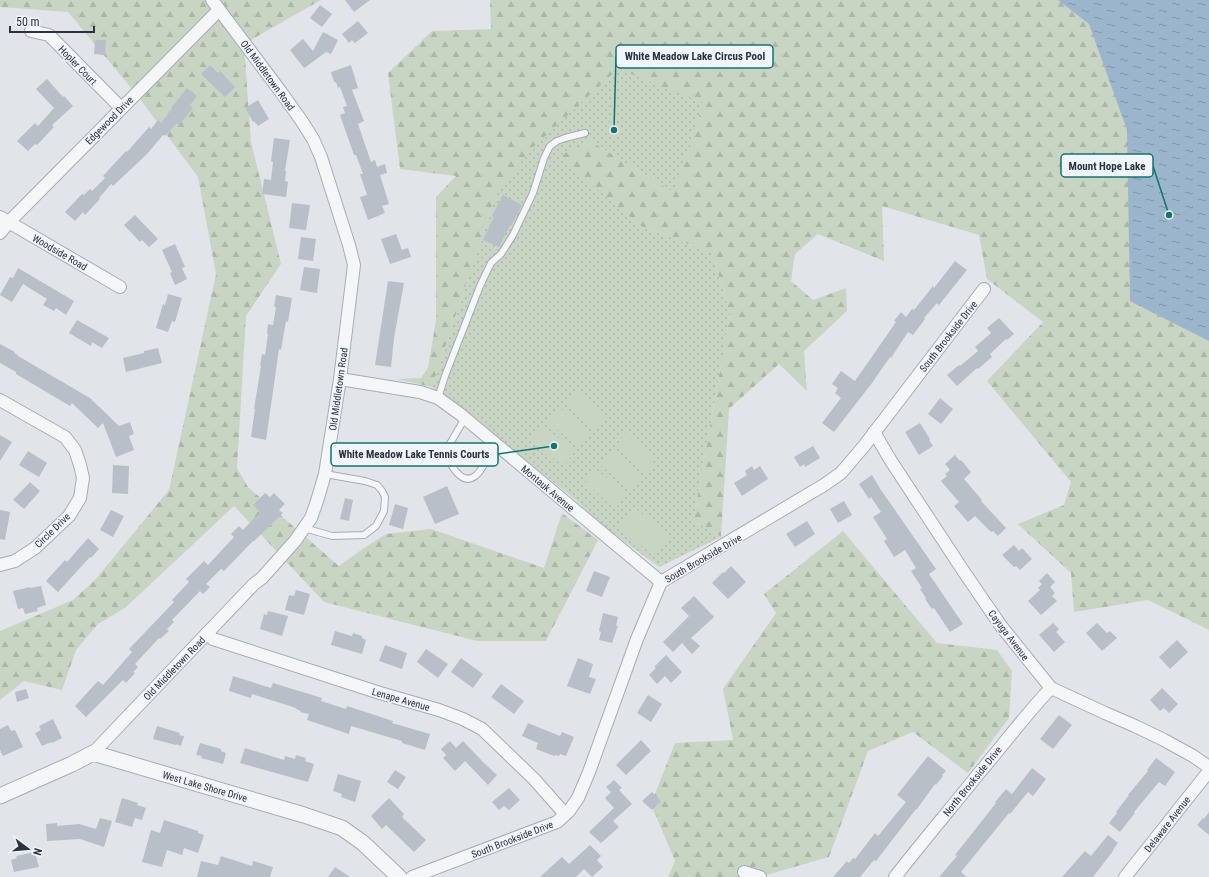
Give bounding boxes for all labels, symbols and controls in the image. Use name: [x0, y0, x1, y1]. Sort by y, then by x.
scale bar: [10, 8, 94, 34]
text: 50 m: [16, 15, 40, 29]
street label: Old Middletown Road: [238, 38, 297, 112]
street label: Hopler Court: [56, 43, 99, 87]
callout: White Meadow Lake Circus Pool: [616, 45, 773, 68]
text: White Meadow Lake Circus Pool: [625, 50, 766, 63]
street label: Edgewood Drive: [83, 94, 136, 147]
callout: Mount Hope Lake: [1061, 154, 1153, 177]
text: Mount Hope Lake: [1069, 160, 1145, 173]
street label: Woodside Road: [30, 232, 89, 273]
street label: South Brookside Drive: [917, 298, 980, 374]
street label: Old Middletown Road: [327, 347, 350, 431]
callout: White Meadow Lake Tennis Courts: [331, 443, 498, 466]
text: White Meadow Lake Tennis Courts: [338, 448, 490, 461]
street label: Montauk Avenue: [519, 463, 577, 514]
street label: Circle Drive: [32, 511, 72, 550]
street label: South Brookside Drive: [663, 532, 744, 585]
street label: Cayuga Avenue: [986, 608, 1031, 663]
street label: Old Middletown Road: [141, 634, 207, 702]
street label: Lenape Avenue: [371, 686, 431, 713]
street label: North Brookside Drive: [941, 744, 1004, 818]
street label: West Lake Shore Drive: [161, 769, 249, 804]
street label: Delaware Avenue: [1142, 794, 1193, 854]
street label: South Brookside Drive: [470, 819, 555, 860]
north arrow: [8, 829, 48, 869]
text: N: [30, 847, 44, 857]

